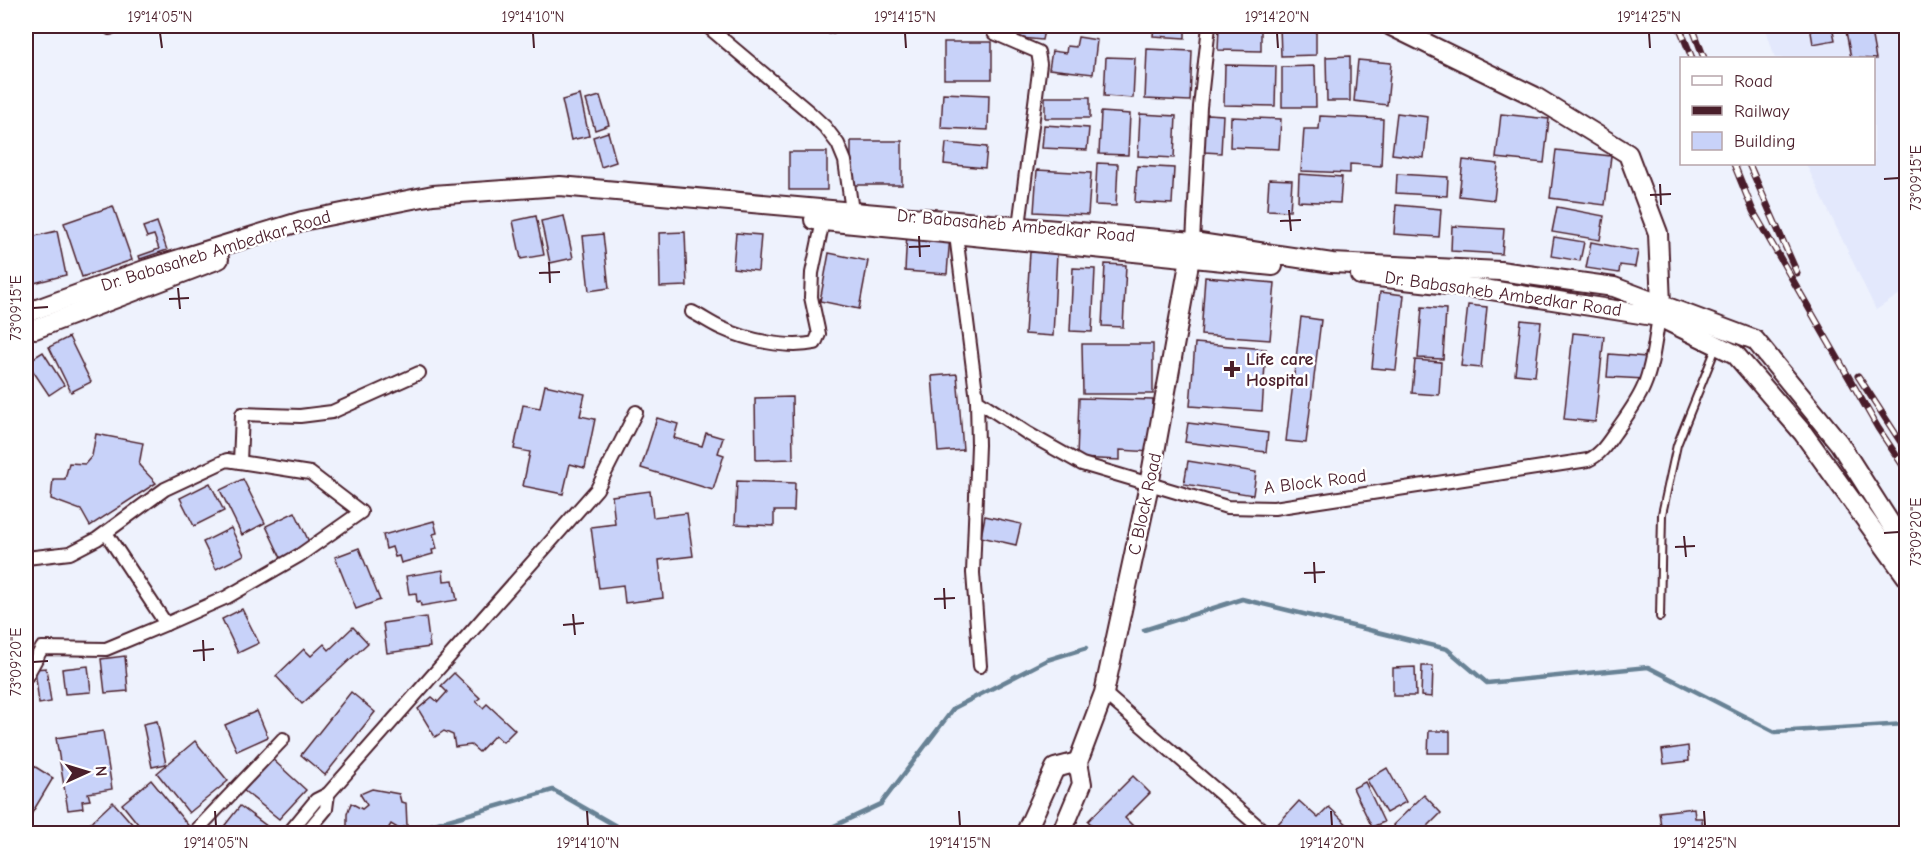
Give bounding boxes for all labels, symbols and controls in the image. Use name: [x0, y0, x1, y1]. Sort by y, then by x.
text: 19°14'05"N: [128, 8, 192, 26]
text: 19°14'10"N: [502, 8, 564, 26]
text: 19°14'15"N: [874, 8, 936, 26]
text: 19°14'20"N: [1245, 8, 1309, 26]
text: 19°14'25"N: [1617, 8, 1681, 26]
legend: [1680, 57, 1875, 165]
text: Road: [1734, 71, 1773, 92]
text: Railway: [1734, 101, 1791, 122]
text: Building: [1734, 131, 1796, 152]
text: 73°09'15"E: [1907, 145, 1925, 211]
street label: Dr. Babasaheb Ambedkar Road: [896, 205, 1136, 247]
street label: Dr. Babasaheb Ambedkar Road: [99, 206, 333, 296]
street label: Dr. Babasaheb Ambedkar Road: [1383, 267, 1623, 321]
text: 73°09'15"E: [7, 275, 25, 341]
place label: Life care Hospital: [1246, 349, 1314, 391]
marker: Life care Hospital: [1223, 360, 1241, 378]
street label: C Block Road: [1124, 451, 1166, 557]
street label: A Block Road: [1262, 465, 1368, 499]
text: 73°09'20"E: [1907, 498, 1925, 566]
text: 73°09'20"E: [7, 628, 25, 696]
north arrow: [57, 742, 117, 802]
text: N: [92, 765, 110, 777]
text: 19°14'05"N: [184, 834, 248, 852]
text: 19°14'10"N: [557, 834, 619, 852]
text: 19°14'15"N: [929, 834, 991, 852]
text: 19°14'20"N: [1300, 834, 1364, 852]
text: 19°14'25"N: [1673, 834, 1737, 852]

